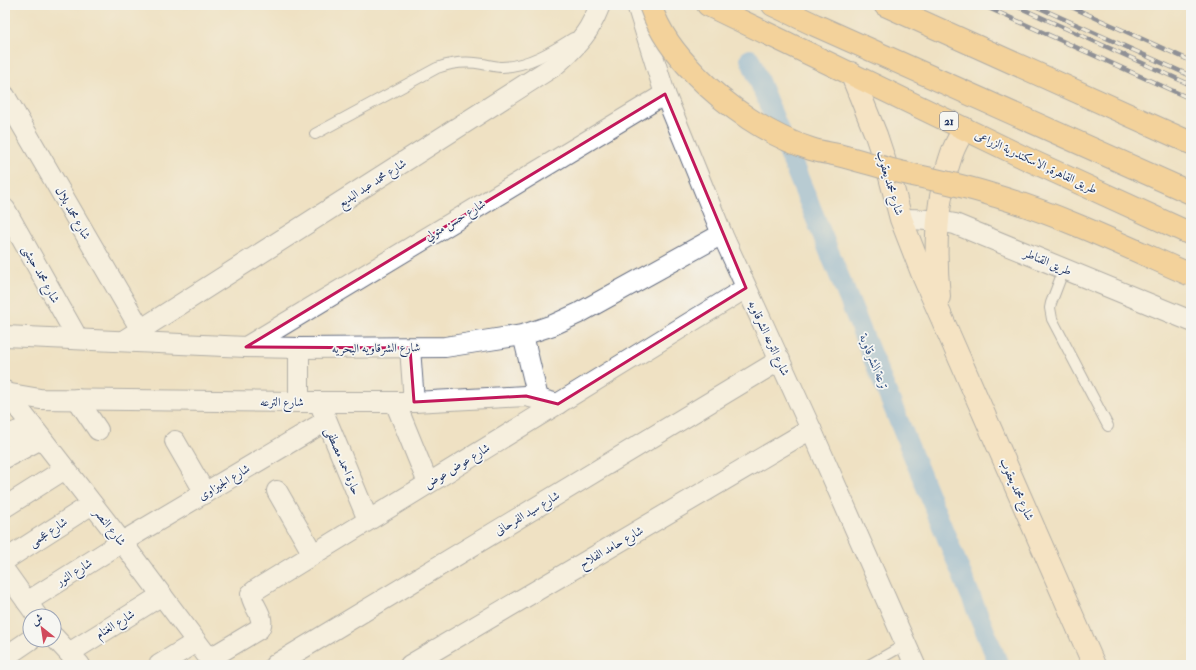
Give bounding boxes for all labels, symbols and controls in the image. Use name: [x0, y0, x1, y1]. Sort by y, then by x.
road number: 21: [940, 112, 958, 130]
street label: طريق القاهرة, الاسكندرية الزراعى: [972, 128, 1099, 197]
street label: شارع محمد يعقوب: [870, 149, 907, 218]
street label: شارع محمد عبد البديع: [335, 156, 411, 214]
street label: شارع محمد بلال: [49, 184, 94, 244]
street label: شارع حسن متولي: [422, 196, 490, 247]
street label: شارع محمد حبشى: [16, 243, 63, 307]
street label: طريق القناطر: [1020, 245, 1074, 279]
street label: شارع الترعه الشرقاويه: [742, 298, 793, 380]
water label: ترعة الشرقاوية: [855, 331, 893, 393]
street label: شارع الشرقاويه البحريه: [332, 340, 421, 360]
street label: شارع الترعه: [260, 395, 304, 413]
street label: حارة احمد مصطفى: [321, 425, 364, 498]
street label: شارع عوض عوض: [422, 440, 495, 495]
street label: شارع محمد يعقوب: [993, 456, 1037, 524]
street label: شارع الجيزاوى: [196, 461, 255, 506]
street label: شارع سيد الفرحانى: [492, 488, 564, 541]
street label: شارع النصر: [87, 504, 129, 551]
street label: شارع عجمى: [26, 514, 72, 553]
street label: شارع حامد الفلاح: [576, 523, 648, 574]
street label: شارع النور: [53, 555, 97, 592]
street label: شارع الغنام: [93, 606, 139, 645]
north arrow: [22, 608, 62, 648]
text: ش: [29, 611, 45, 628]

